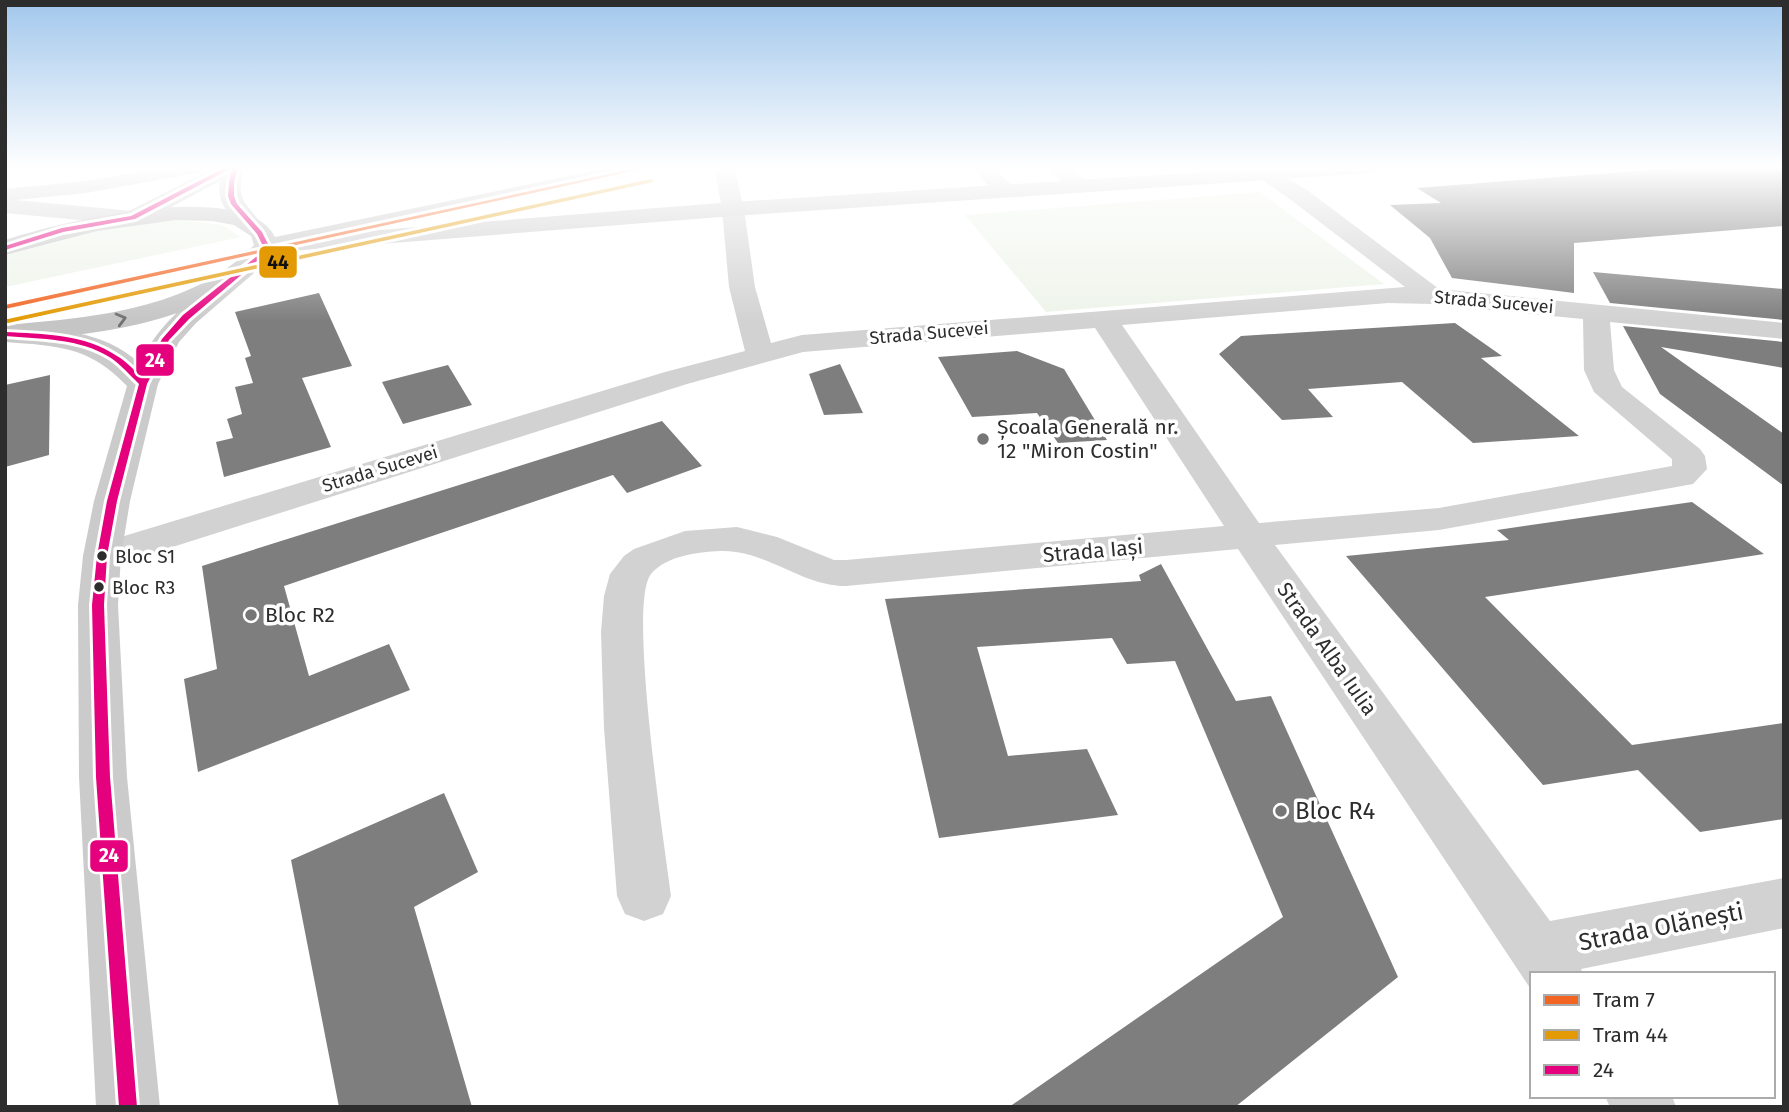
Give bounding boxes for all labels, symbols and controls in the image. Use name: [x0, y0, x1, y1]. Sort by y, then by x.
line badge: 44: [258, 245, 298, 279]
text: 44: [267, 251, 289, 274]
street label: Strada Sucevei: [1433, 286, 1555, 318]
one-way arrow: [115, 313, 127, 327]
street label: Strada Sucevei: [868, 317, 990, 349]
line badge: 24: [135, 343, 175, 377]
text: 24: [145, 349, 165, 372]
place label: Școala Generală nr. 12 "Miron Costin": [997, 414, 1178, 464]
marker: Școala Generală nr. 12 "Miron Costin": [975, 431, 991, 447]
street label: Strada Sucevei: [320, 441, 440, 497]
street label: Strada Iași: [1042, 534, 1144, 568]
place label: Bloc S1: [115, 545, 175, 568]
marker: Bloc S1: [95, 549, 109, 563]
place label: Bloc R3: [112, 576, 175, 599]
street label: Strada Alba Iulia: [1271, 577, 1383, 721]
marker: Bloc R3: [92, 580, 106, 594]
place label: Bloc R2: [265, 602, 335, 628]
marker: Bloc R2: [243, 607, 259, 623]
place label: Bloc R4: [1295, 797, 1375, 825]
marker: Bloc R4: [1273, 803, 1289, 819]
line badge: 24: [89, 839, 129, 873]
text: 24: [99, 844, 119, 867]
street label: Strada Olănești: [1576, 897, 1746, 958]
legend: [1530, 972, 1775, 1098]
text: Tram 7: [1593, 987, 1655, 1013]
text: Tram 44: [1593, 1022, 1668, 1048]
text: 24: [1593, 1057, 1614, 1083]

